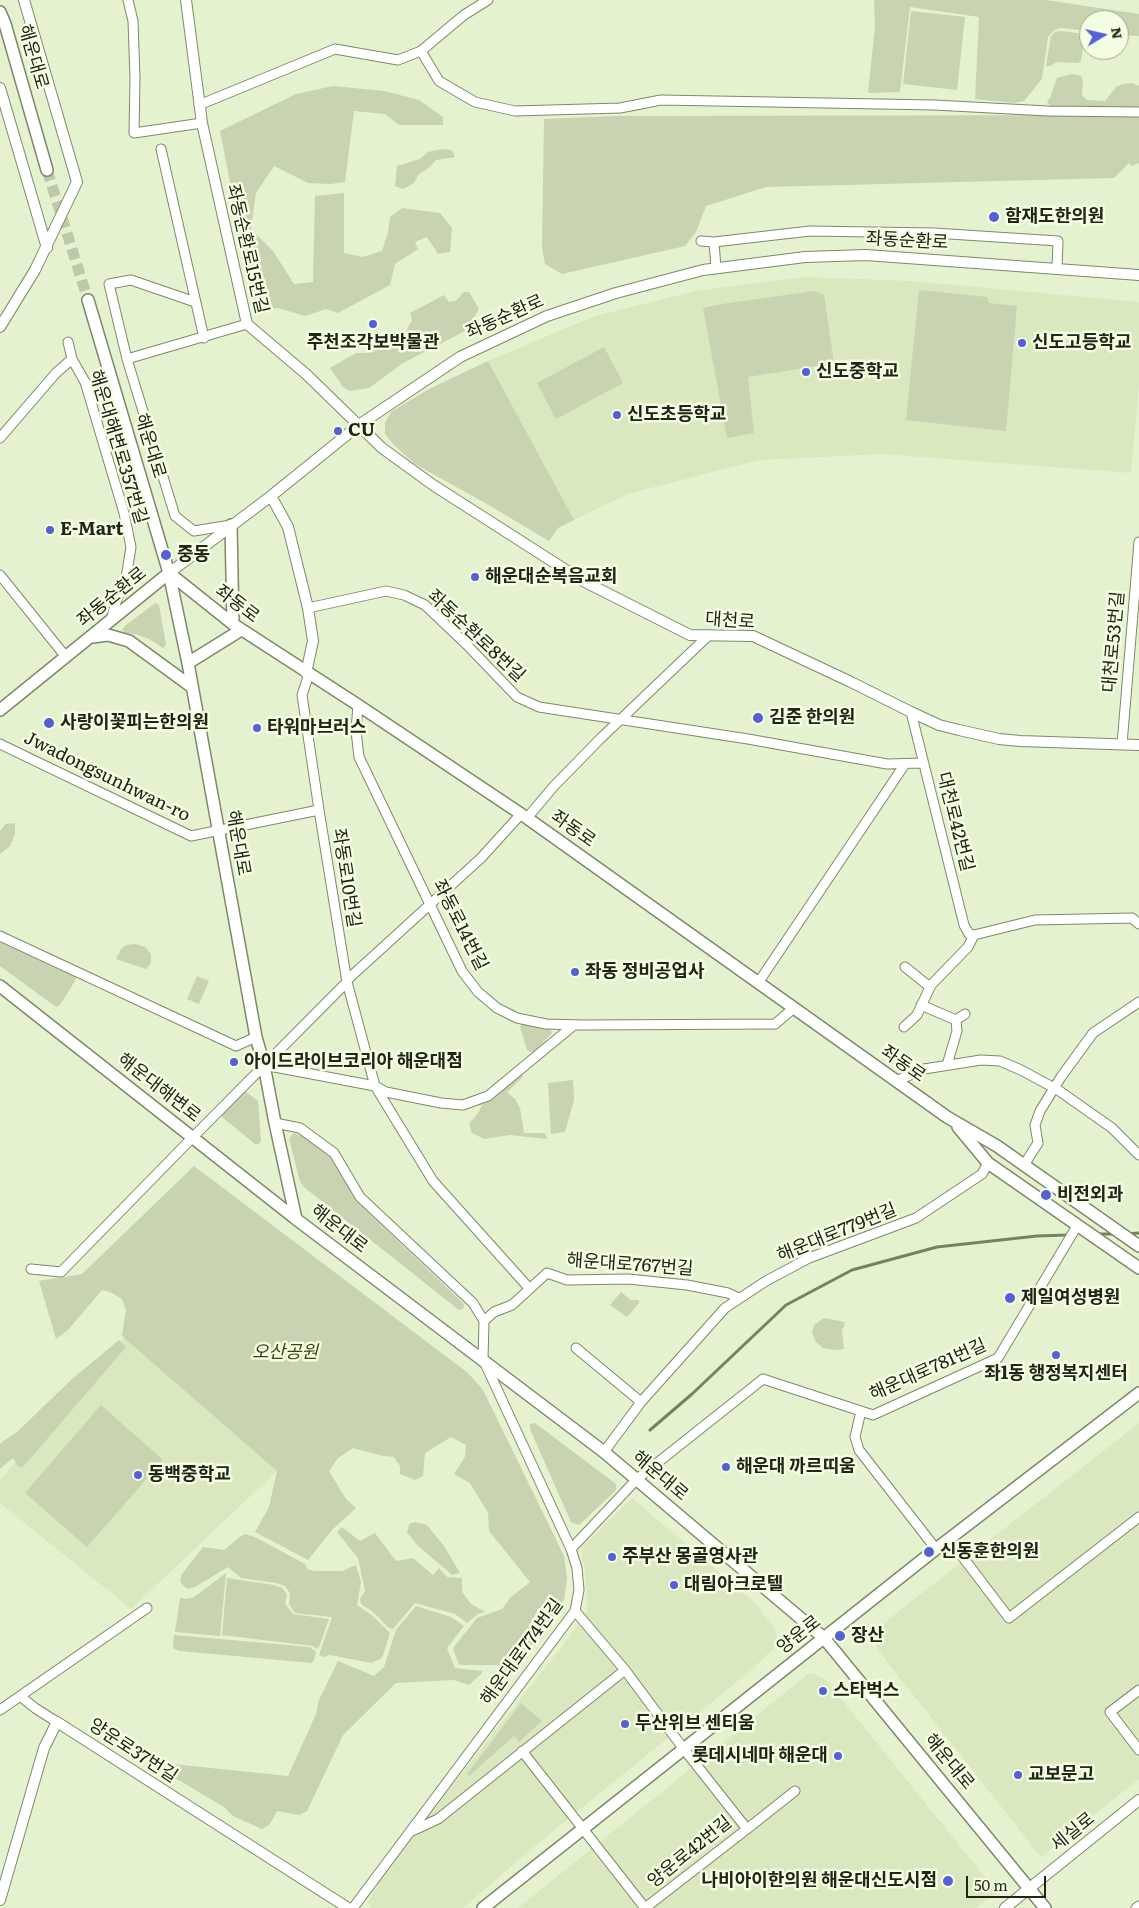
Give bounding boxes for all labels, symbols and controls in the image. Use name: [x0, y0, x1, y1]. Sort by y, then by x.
north arrow: [1079, 10, 1129, 60]
street label: 해운대로: [13, 22, 53, 92]
text: N: [1107, 25, 1129, 40]
street label: 좌동순환로15번길: [222, 182, 272, 316]
place label: 함재도한의원: [1005, 206, 1104, 228]
marker: 함재도한의원: [987, 210, 1001, 224]
street label: 좌동순환로: [865, 228, 949, 254]
street label: 좌동순환로: [463, 290, 547, 344]
marker: 주천조각보박물관: [367, 318, 379, 330]
place label: 주천조각보박물관: [307, 332, 439, 354]
place label: 신도고등학교: [1032, 332, 1131, 354]
marker: 신도고등학교: [1016, 337, 1028, 349]
place label: 신도중학교: [816, 361, 899, 383]
marker: 신도중학교: [800, 366, 812, 378]
street label: 해운대해변로357번길: [84, 367, 152, 527]
place label: 신도초등학교: [627, 404, 726, 426]
marker: 신도초등학교: [611, 409, 623, 421]
street label: 해운대로: [130, 411, 170, 481]
place label: CU: [348, 420, 375, 442]
marker: CU: [332, 425, 344, 437]
place label: E-Mart: [60, 519, 123, 541]
marker: E-Mart: [44, 524, 56, 536]
place label: 중동: [177, 544, 210, 566]
marker: 중동: [159, 548, 173, 562]
street label: 좌동순환로: [73, 563, 151, 631]
place label: 해운대순복음교회: [485, 566, 617, 588]
marker: 해운대순복음교회: [469, 571, 481, 583]
street label: 좌동로: [211, 580, 263, 628]
street label: 좌동순환로8번길: [423, 585, 529, 687]
street label: 대천로53번길: [1099, 590, 1129, 694]
street label: 대천로: [704, 608, 756, 634]
place label: 김준 한의원: [769, 707, 855, 729]
marker: 김준 한의원: [751, 711, 765, 725]
place label: 사랑이꽃피는한의원: [60, 712, 209, 734]
marker: 사랑이꽃피는한의원: [42, 716, 56, 730]
place label: 타워마브러스: [267, 717, 366, 739]
marker: 타워마브러스: [251, 722, 263, 734]
street label: Jwadongsunhwan-ro: [20, 727, 194, 827]
street label: 대천로42번길: [932, 770, 978, 874]
street label: 좌동로: [546, 806, 600, 852]
street label: 해운대로: [222, 809, 254, 877]
street label: 좌동로10번길: [327, 827, 365, 929]
street label: 좌동로14번길: [428, 876, 492, 974]
place label: 좌동 정비공업사: [585, 961, 705, 983]
marker: 좌동 정비공업사: [569, 966, 581, 978]
street label: 좌동로: [876, 1041, 930, 1087]
street label: 해운대해변로: [113, 1049, 205, 1127]
place label: 아이드라이브코리아 해운대점: [244, 1051, 463, 1073]
marker: 아이드라이브코리아 해운대점: [228, 1056, 240, 1068]
place label: 비전외과: [1057, 1184, 1123, 1206]
marker: 비전외과: [1039, 1188, 1053, 1202]
street label: 해운대로779번길: [774, 1199, 900, 1267]
street label: 해운대로: [306, 1200, 372, 1258]
street label: 해운대로767번길: [566, 1250, 694, 1280]
place label: 제일여성병원: [1021, 1287, 1120, 1309]
marker: 제일여성병원: [1003, 1291, 1017, 1305]
street label: 해운대로781번길: [866, 1335, 990, 1405]
park label: 오산공원: [252, 1342, 318, 1364]
marker: 좌1동 행정복지센터: [1050, 1349, 1062, 1361]
place label: 좌1동 행정복지센터: [984, 1363, 1128, 1385]
street label: 해운대로: [628, 1446, 692, 1506]
place label: 해운대 까르띠움: [736, 1456, 856, 1478]
marker: 해운대 까르띠움: [720, 1461, 732, 1473]
place label: 동백중학교: [148, 1464, 231, 1486]
marker: 동백중학교: [132, 1469, 144, 1481]
place label: 신동훈한의원: [940, 1541, 1039, 1563]
marker: 신동훈한의원: [922, 1545, 936, 1559]
place label: 주부산 몽골영사관: [622, 1546, 758, 1568]
marker: 주부산 몽골영사관: [606, 1551, 618, 1563]
place label: 대림아크로텔: [684, 1574, 783, 1596]
marker: 대림아크로텔: [668, 1579, 680, 1591]
street label: 해운대로774번길: [476, 1595, 568, 1709]
street label: 양운로: [773, 1611, 825, 1659]
place label: 장산: [851, 1625, 884, 1647]
marker: 장산: [833, 1629, 847, 1643]
place label: 스타벅스: [833, 1680, 899, 1702]
marker: 스타벅스: [817, 1685, 829, 1697]
place label: 두산위브 센티움: [635, 1713, 755, 1735]
street label: 양운로37번길: [85, 1714, 181, 1788]
marker: 두산위브 센티움: [619, 1718, 631, 1730]
street label: 해운대로: [919, 1730, 979, 1794]
place label: 롯데시네마 해운대: [692, 1745, 828, 1767]
marker: 롯데시네마 해운대: [832, 1750, 844, 1762]
place label: 교보문고: [1028, 1764, 1094, 1786]
marker: 교보문고: [1012, 1769, 1024, 1781]
street label: 세실로: [1047, 1808, 1099, 1856]
street label: 양운로42번길: [644, 1812, 736, 1892]
scale bar: [969, 1866, 1049, 1898]
place label: 나비아이한의원 해운대신도시점: [702, 1870, 937, 1892]
text: 50 m: [974, 1873, 1008, 1896]
marker: 나비아이한의원 해운대신도시점: [941, 1874, 955, 1888]

